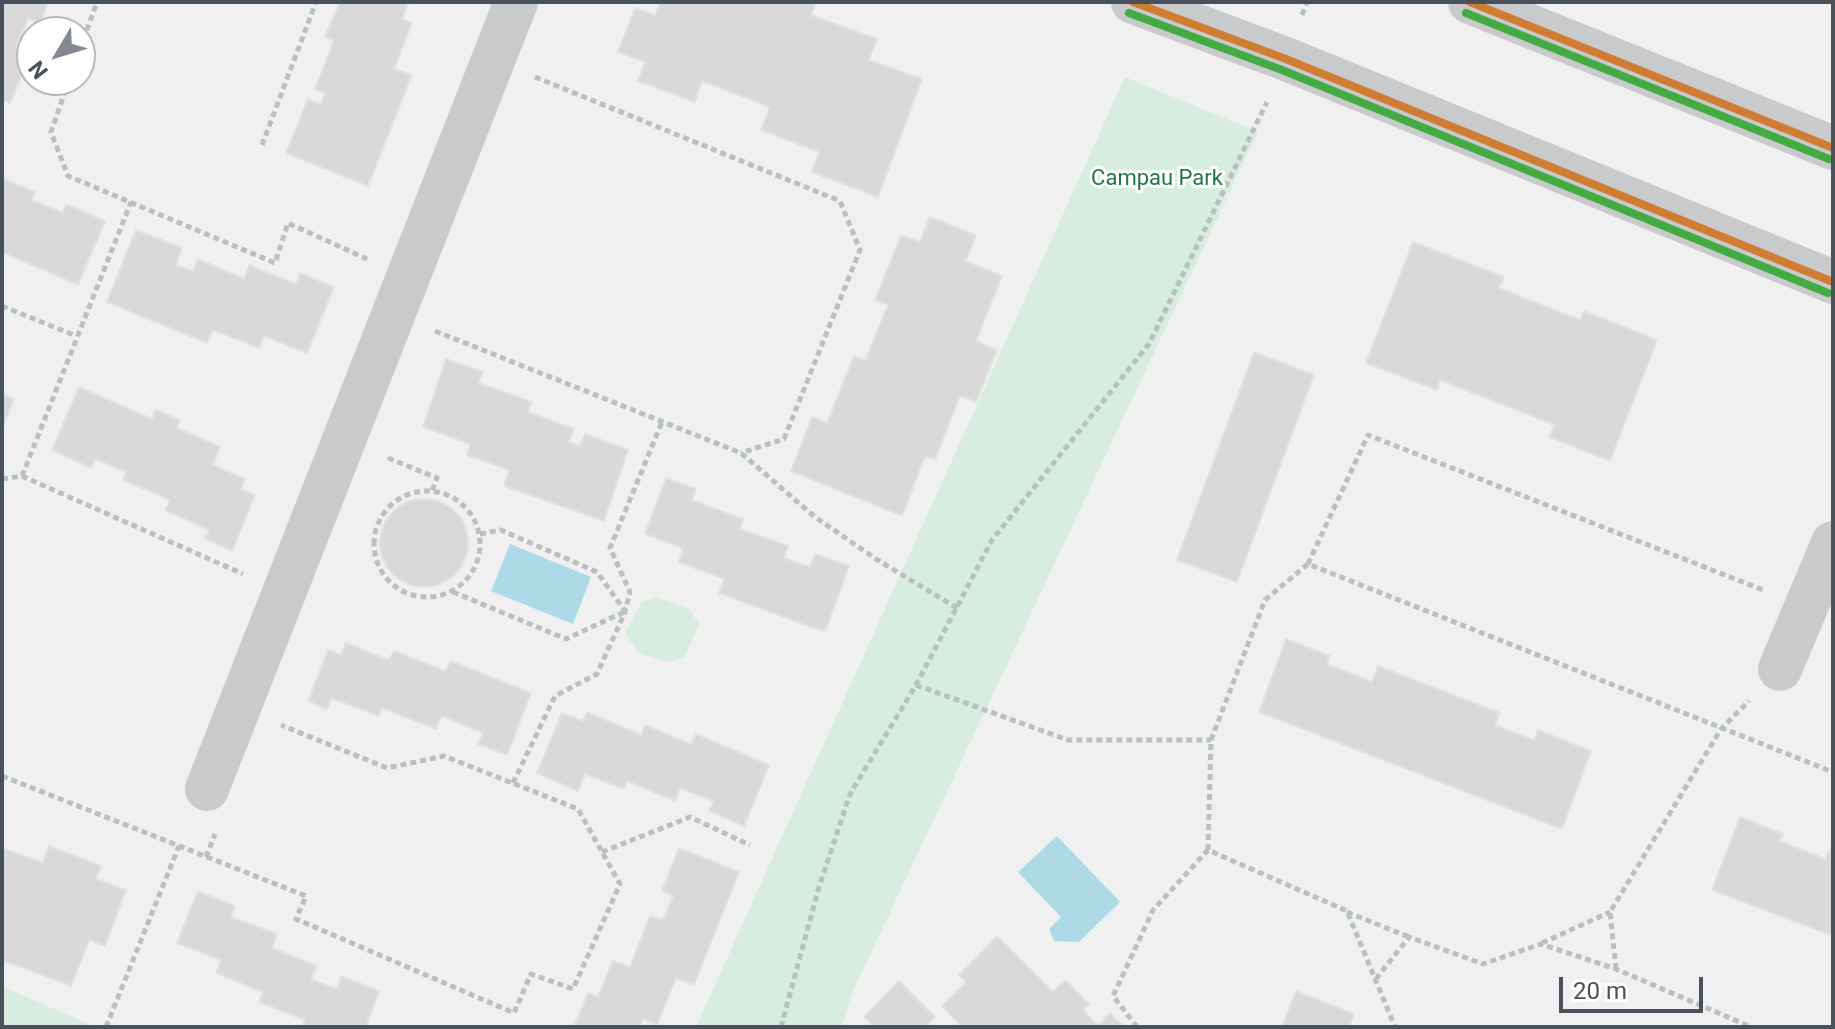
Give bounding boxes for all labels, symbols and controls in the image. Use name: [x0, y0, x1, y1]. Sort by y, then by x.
north arrow: [16, 16, 96, 96]
text: N: [24, 56, 53, 84]
park label: Campau Park: [1091, 166, 1223, 192]
scale bar: [1563, 961, 1707, 1011]
text: 20 m: [1573, 977, 1627, 1005]

